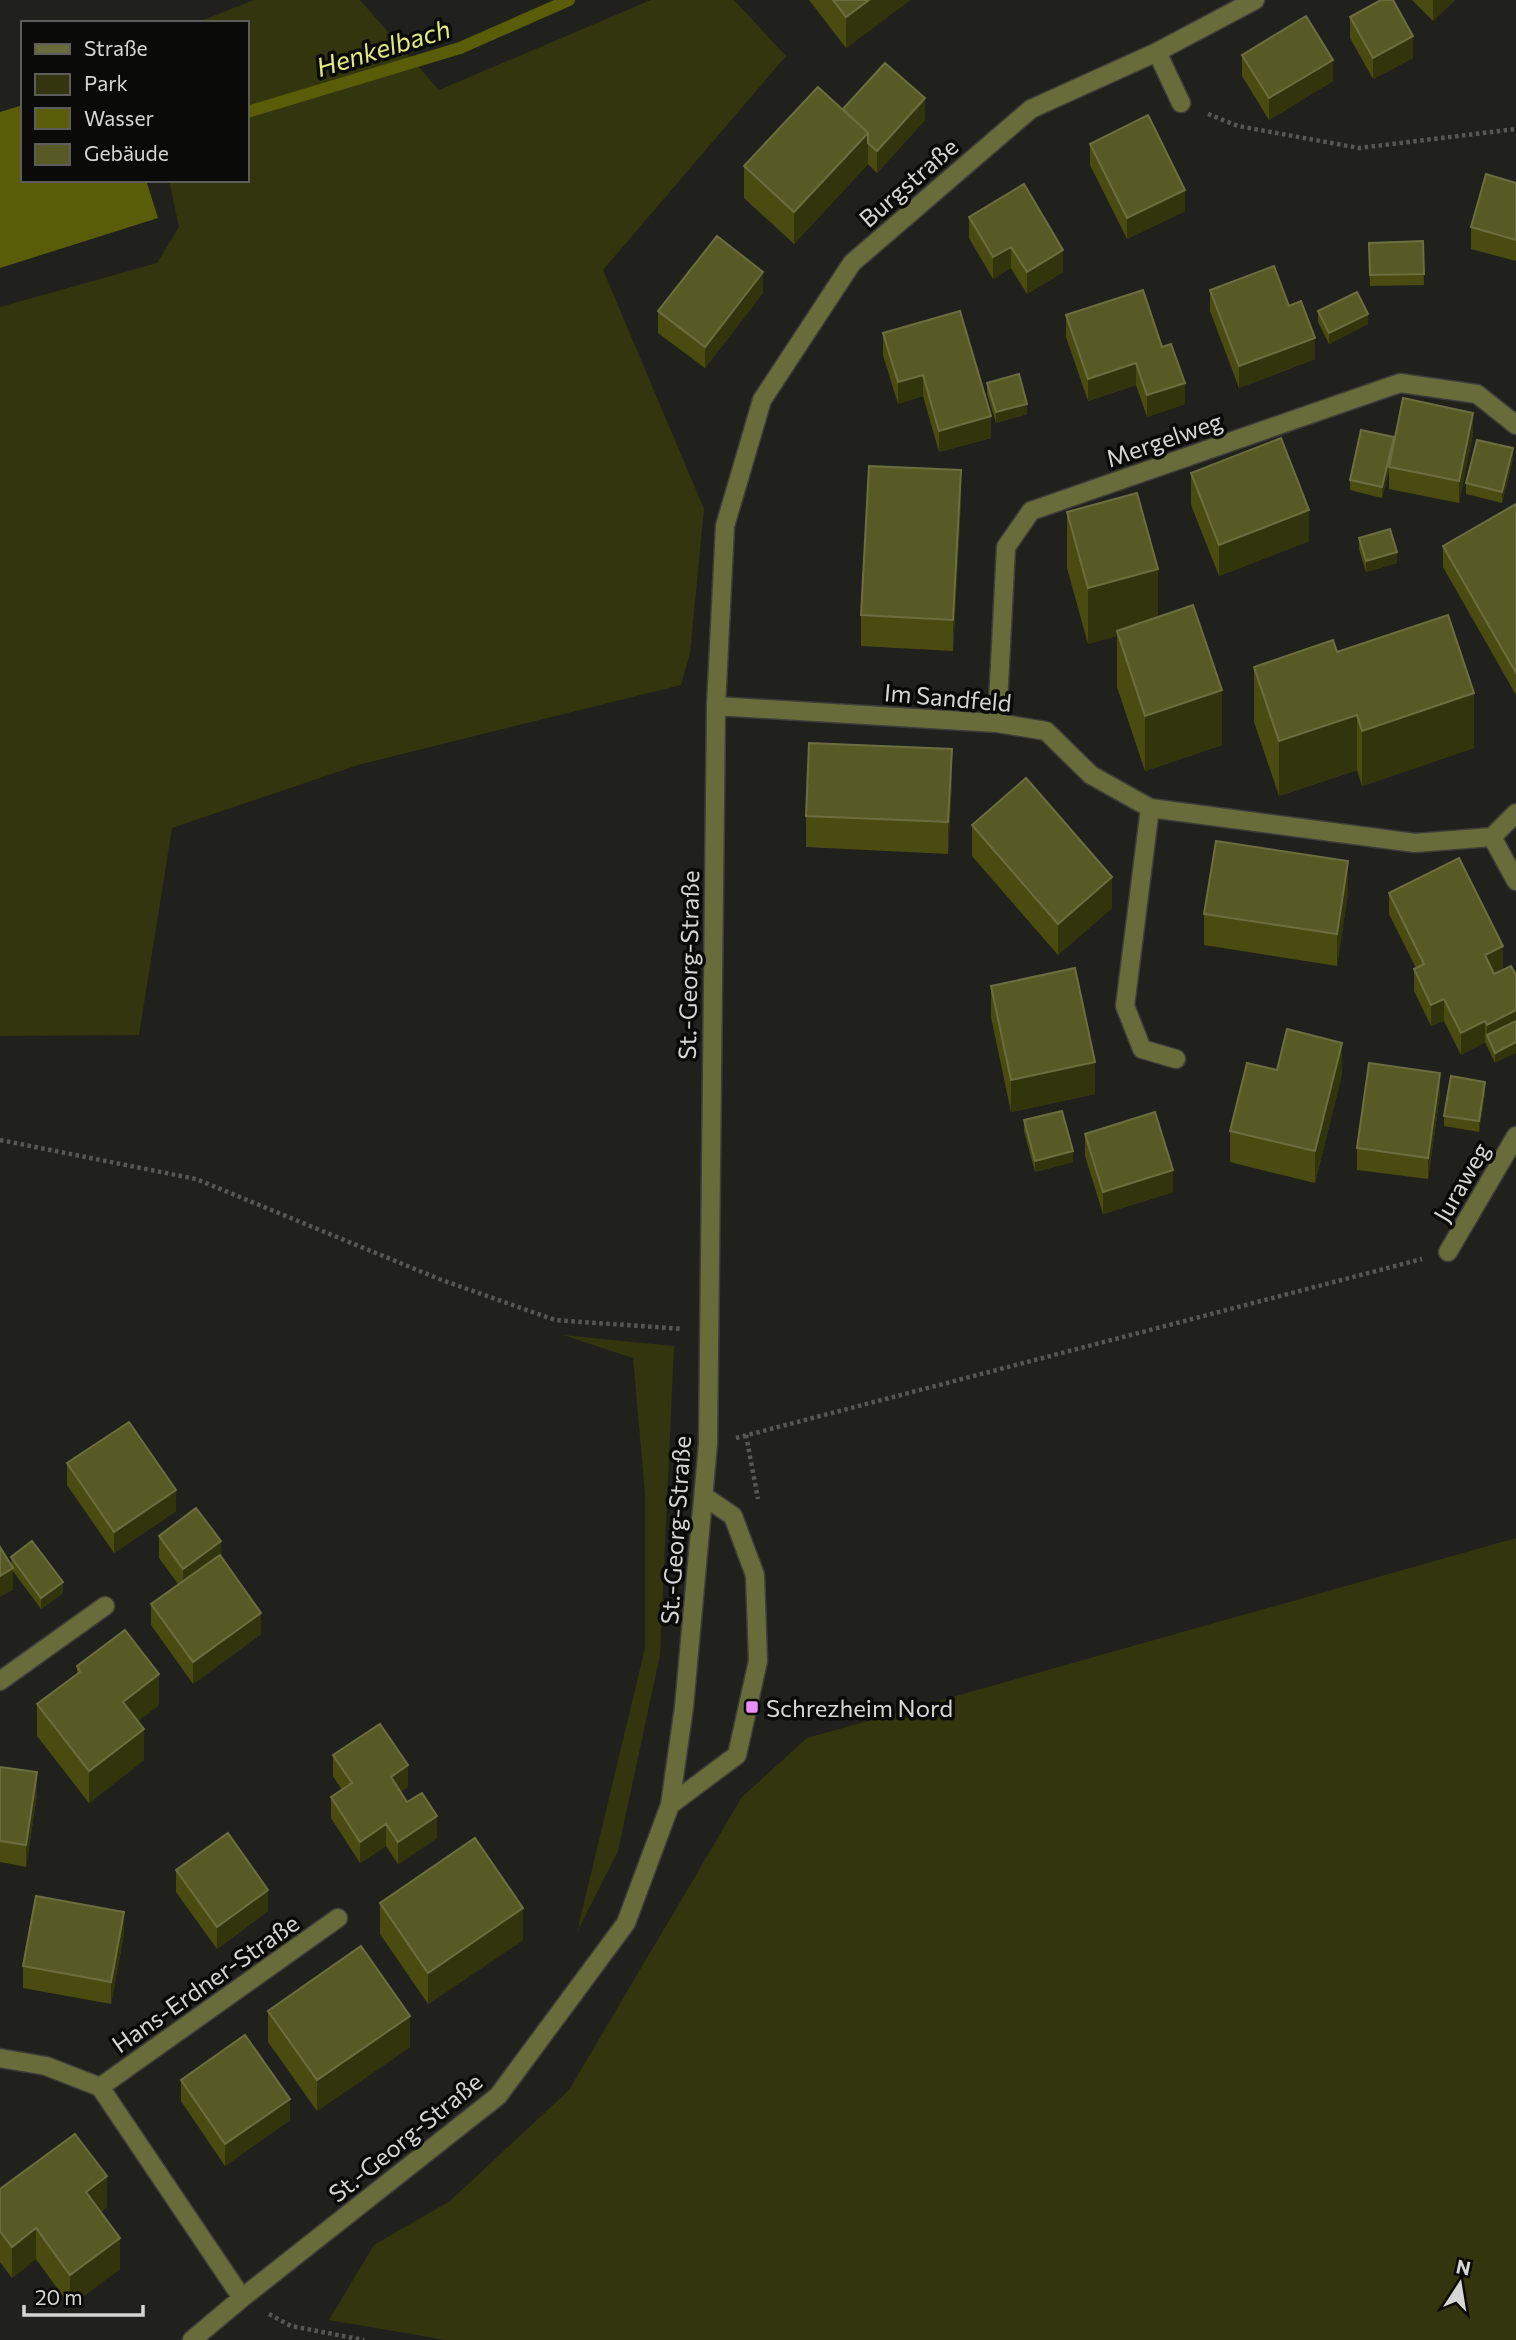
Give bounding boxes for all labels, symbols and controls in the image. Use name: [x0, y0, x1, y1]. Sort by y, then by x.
water label: Henkelbach: [312, 12, 454, 82]
legend: [21, 21, 248, 182]
text: Straße: [84, 35, 148, 60]
text: Park: [84, 70, 128, 95]
text: Wasser: [84, 105, 154, 130]
street label: Burgstraße: [853, 131, 963, 233]
text: Gebäude: [84, 140, 169, 165]
street label: Mergelweg: [1102, 406, 1226, 472]
street label: Im Sandfeld: [883, 677, 1013, 717]
street label: St.-Georg-Straße: [672, 870, 704, 1060]
street label: Juraweg: [1427, 1137, 1495, 1227]
street label: St.-Georg-Straße: [654, 1435, 696, 1625]
place label: Schrezheim Nord: [766, 1693, 953, 1722]
marker: Schrezheim Nord: [744, 1699, 760, 1715]
street label: Hans-Erdner-Straße: [106, 1908, 304, 2058]
street label: St.-Georg-Straße: [322, 2066, 488, 2208]
north arrow: [1425, 2249, 1495, 2319]
text: N: [1454, 2254, 1473, 2280]
scale bar: [24, 2274, 144, 2318]
text: 20 m: [35, 2284, 83, 2309]

